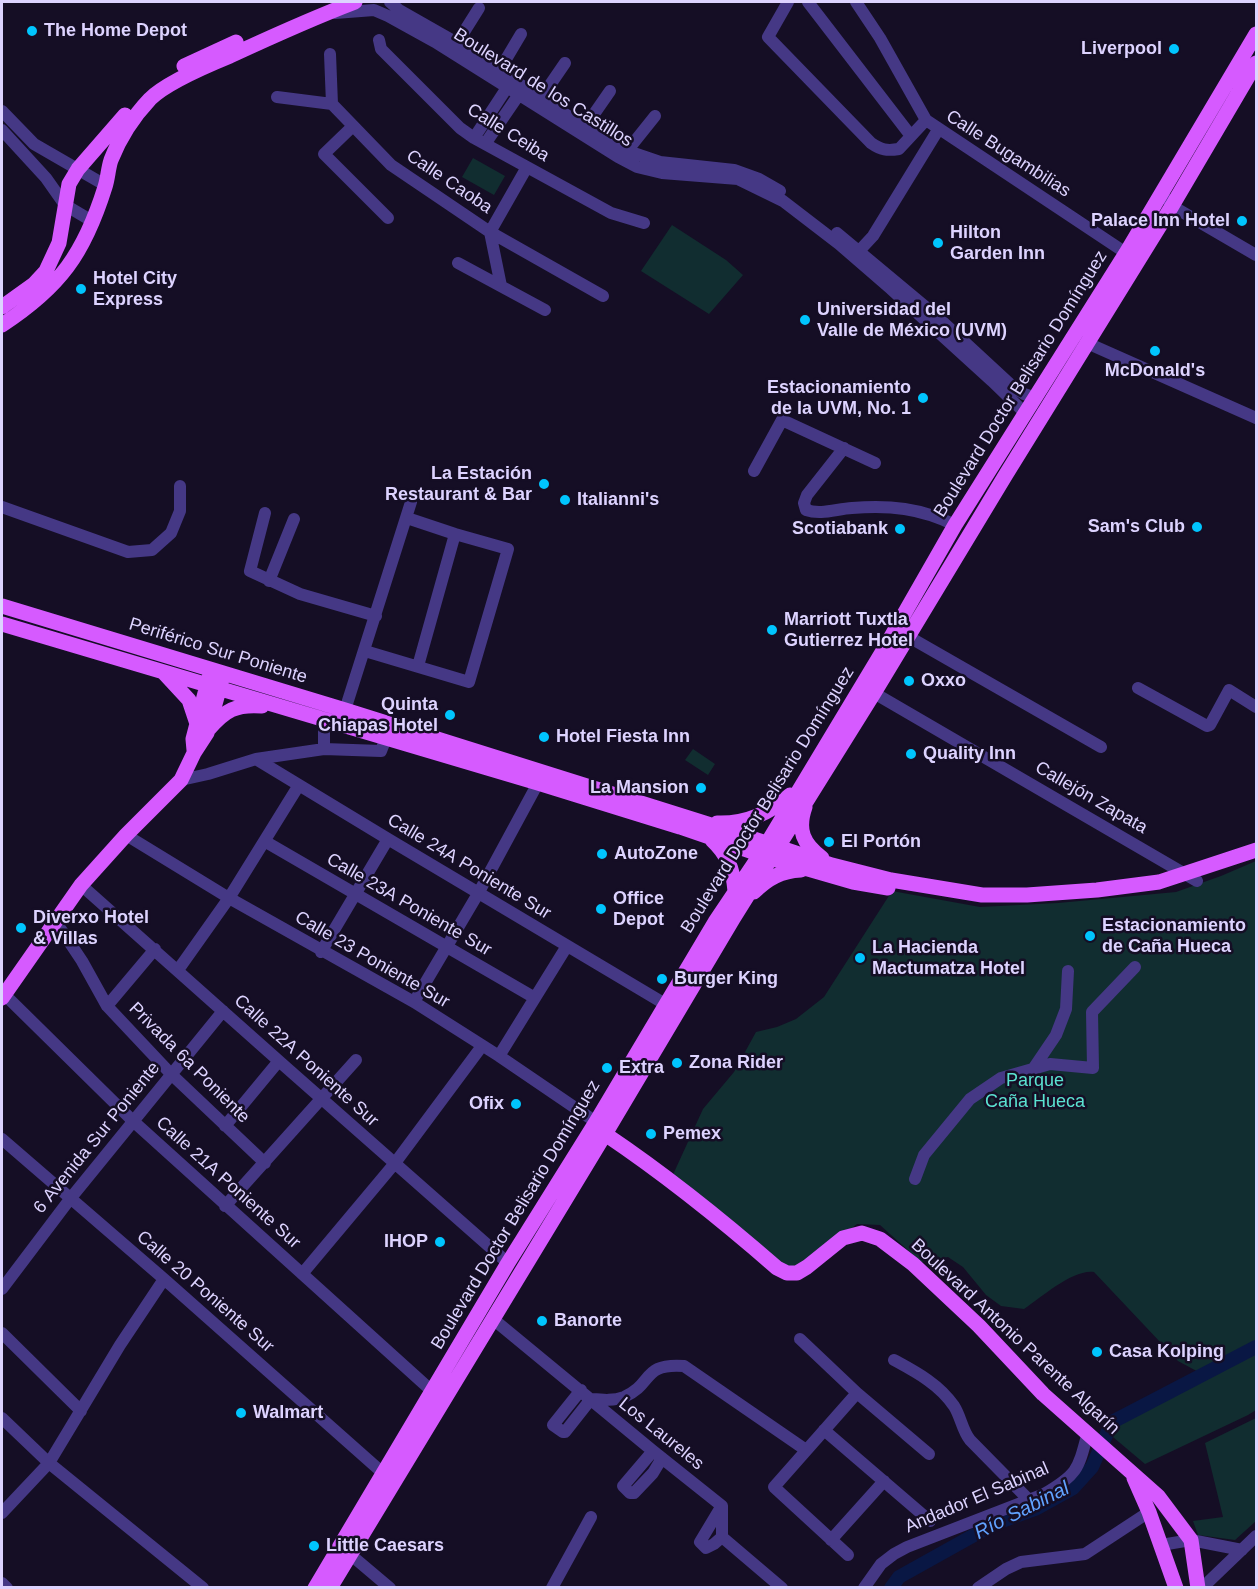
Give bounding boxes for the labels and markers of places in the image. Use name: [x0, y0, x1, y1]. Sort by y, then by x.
place label: The Home Depot: [44, 20, 187, 42]
marker: The Home Depot: [25, 24, 39, 38]
place label: Liverpool: [1081, 38, 1162, 60]
marker: Liverpool: [1167, 42, 1181, 56]
place label: Palace Inn Hotel: [1091, 210, 1230, 232]
marker: Palace Inn Hotel: [1235, 214, 1249, 228]
place label: Hilton Garden Inn: [950, 222, 1045, 264]
marker: Hilton Garden Inn: [931, 236, 945, 250]
place label: Hotel City Express: [93, 268, 177, 310]
marker: Hotel City Express: [74, 282, 88, 296]
place label: Universidad del Valle de México (UVM): [817, 299, 1007, 342]
marker: Universidad del Valle de México (UVM): [798, 313, 812, 327]
marker: McDonald's: [1148, 344, 1162, 358]
place label: McDonald's: [1105, 360, 1205, 382]
place label: Estacionamiento de la UVM, No. 1: [767, 377, 911, 420]
marker: Estacionamiento de la UVM, No. 1: [916, 391, 930, 405]
place label: La Estación Restaurant & Bar: [385, 463, 532, 506]
marker: La Estación Restaurant & Bar: [537, 477, 551, 491]
place label: Italianni's: [577, 489, 659, 511]
marker: Italianni's: [558, 493, 572, 507]
place label: Sam's Club: [1088, 516, 1185, 538]
place label: Scotiabank: [792, 518, 888, 540]
marker: Sam's Club: [1190, 520, 1204, 534]
marker: Scotiabank: [893, 522, 907, 536]
place label: Marriott Tuxtla Gutierrez Hotel: [784, 609, 913, 652]
marker: Marriott Tuxtla Gutierrez Hotel: [765, 623, 779, 637]
place label: Oxxo: [921, 670, 966, 692]
marker: Oxxo: [902, 674, 916, 688]
place label: Quinta Chiapas Hotel: [318, 694, 438, 736]
marker: Quinta Chiapas Hotel: [443, 708, 457, 722]
place label: Hotel Fiesta Inn: [556, 726, 690, 748]
marker: Hotel Fiesta Inn: [537, 730, 551, 744]
place label: Quality Inn: [923, 743, 1016, 765]
marker: Quality Inn: [904, 747, 918, 761]
place label: La Mansion: [590, 777, 689, 799]
marker: La Mansion: [694, 781, 708, 795]
place label: El Portón: [841, 831, 921, 853]
marker: El Portón: [822, 835, 836, 849]
place label: AutoZone: [614, 843, 698, 865]
marker: AutoZone: [595, 847, 609, 861]
place label: Office Depot: [613, 888, 664, 930]
marker: Office Depot: [594, 902, 608, 916]
place label: Diverxo Hotel & Villas: [33, 907, 149, 950]
place label: Estacionamiento de Caña Hueca: [1102, 915, 1246, 958]
marker: Diverxo Hotel & Villas: [14, 921, 28, 935]
marker: Estacionamiento de Caña Hueca: [1083, 929, 1097, 943]
place label: La Hacienda Mactumatza Hotel: [872, 937, 1025, 980]
marker: La Hacienda Mactumatza Hotel: [853, 951, 867, 965]
place label: Burger King: [674, 968, 778, 990]
marker: Burger King: [655, 972, 669, 986]
place label: Zona Rider: [689, 1052, 783, 1074]
marker: Zona Rider: [670, 1056, 684, 1070]
place label: Extra: [619, 1057, 664, 1079]
marker: Extra: [600, 1061, 614, 1075]
place label: Ofix: [469, 1093, 504, 1115]
marker: Ofix: [509, 1097, 523, 1111]
place label: Pemex: [663, 1123, 721, 1145]
marker: Pemex: [644, 1127, 658, 1141]
place label: IHOP: [384, 1231, 428, 1253]
marker: IHOP: [433, 1235, 447, 1249]
place label: Banorte: [554, 1310, 622, 1332]
marker: Banorte: [535, 1314, 549, 1328]
place label: Casa Kolping: [1109, 1341, 1224, 1363]
marker: Casa Kolping: [1090, 1345, 1104, 1359]
place label: Walmart: [253, 1402, 323, 1424]
marker: Walmart: [234, 1406, 248, 1420]
place label: Little Caesars: [326, 1535, 444, 1557]
marker: Little Caesars: [307, 1539, 321, 1553]

